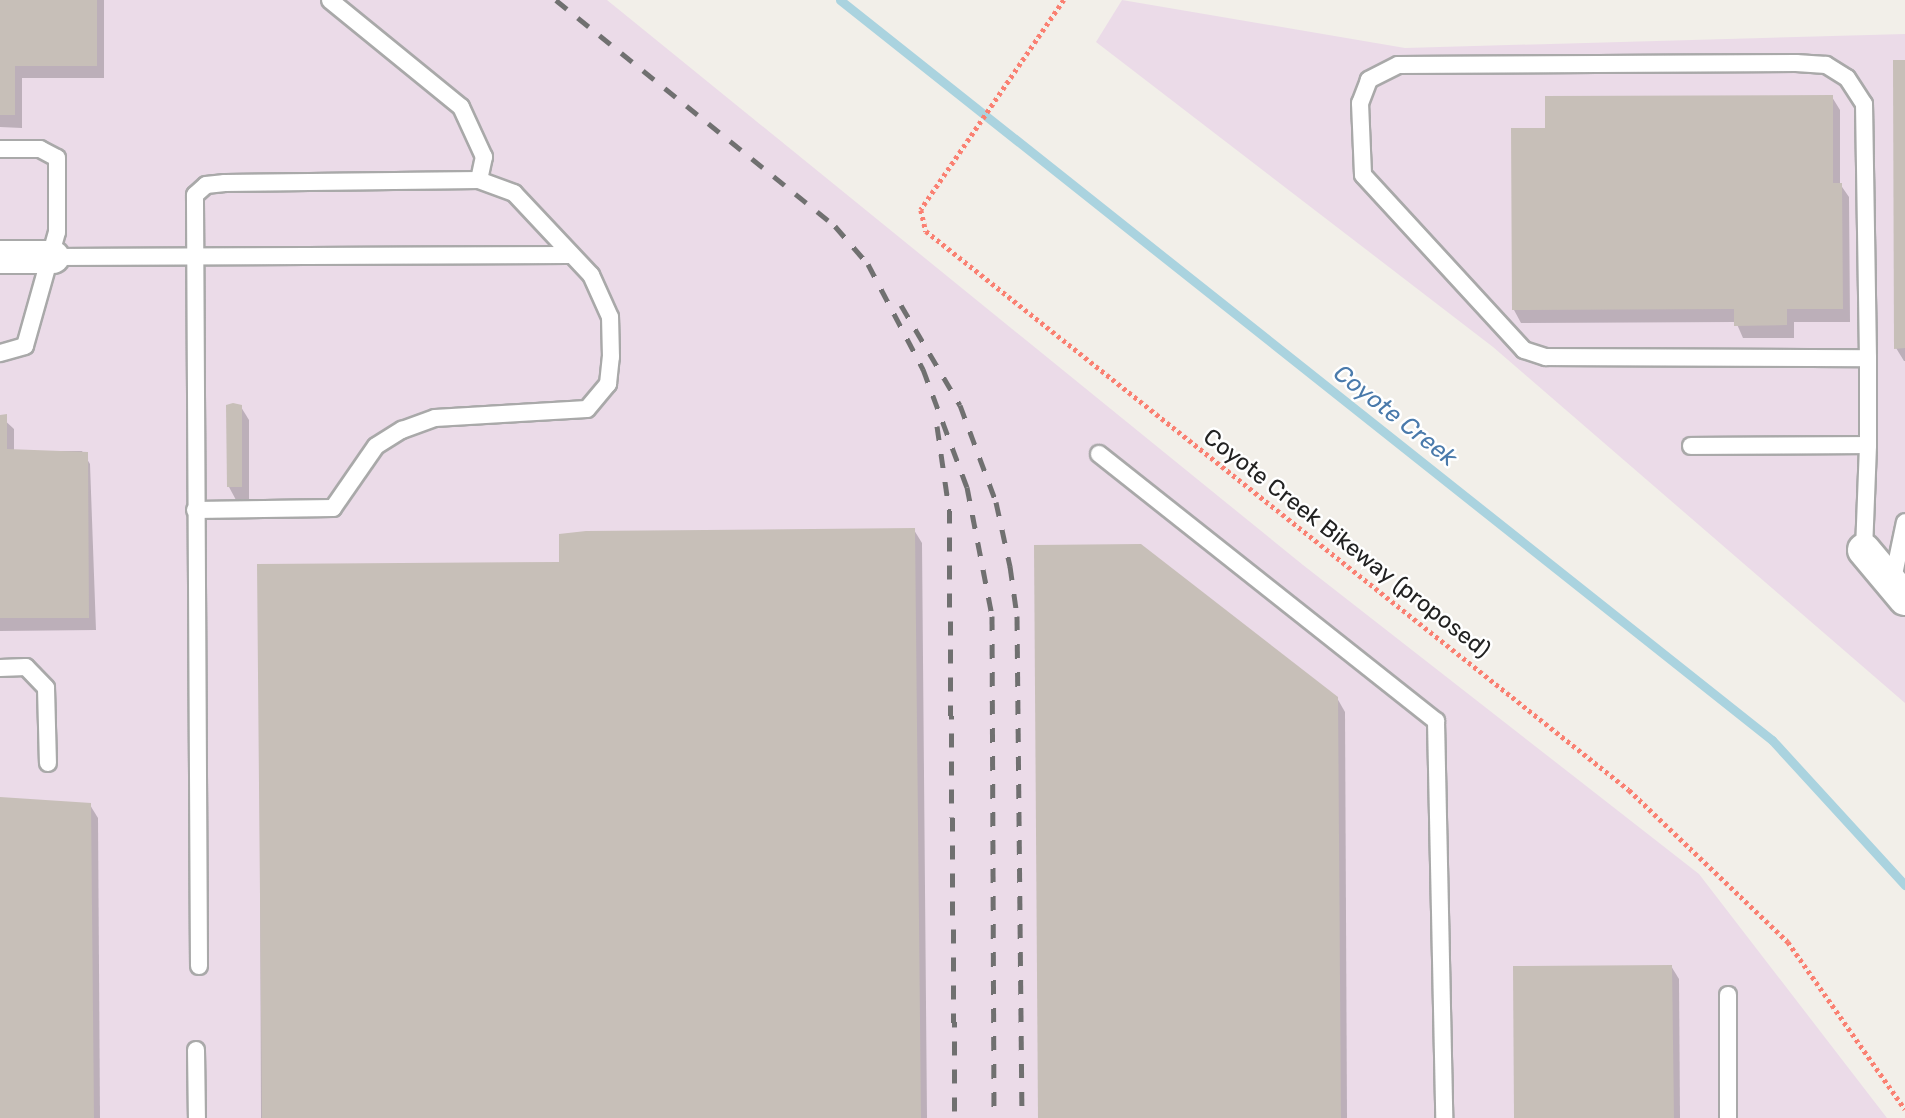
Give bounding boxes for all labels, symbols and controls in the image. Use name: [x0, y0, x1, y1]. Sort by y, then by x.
water label: Coyote Creek: [1328, 359, 1462, 473]
street label: Coyote Creek Bikeway (proposed): [1198, 422, 1496, 664]

